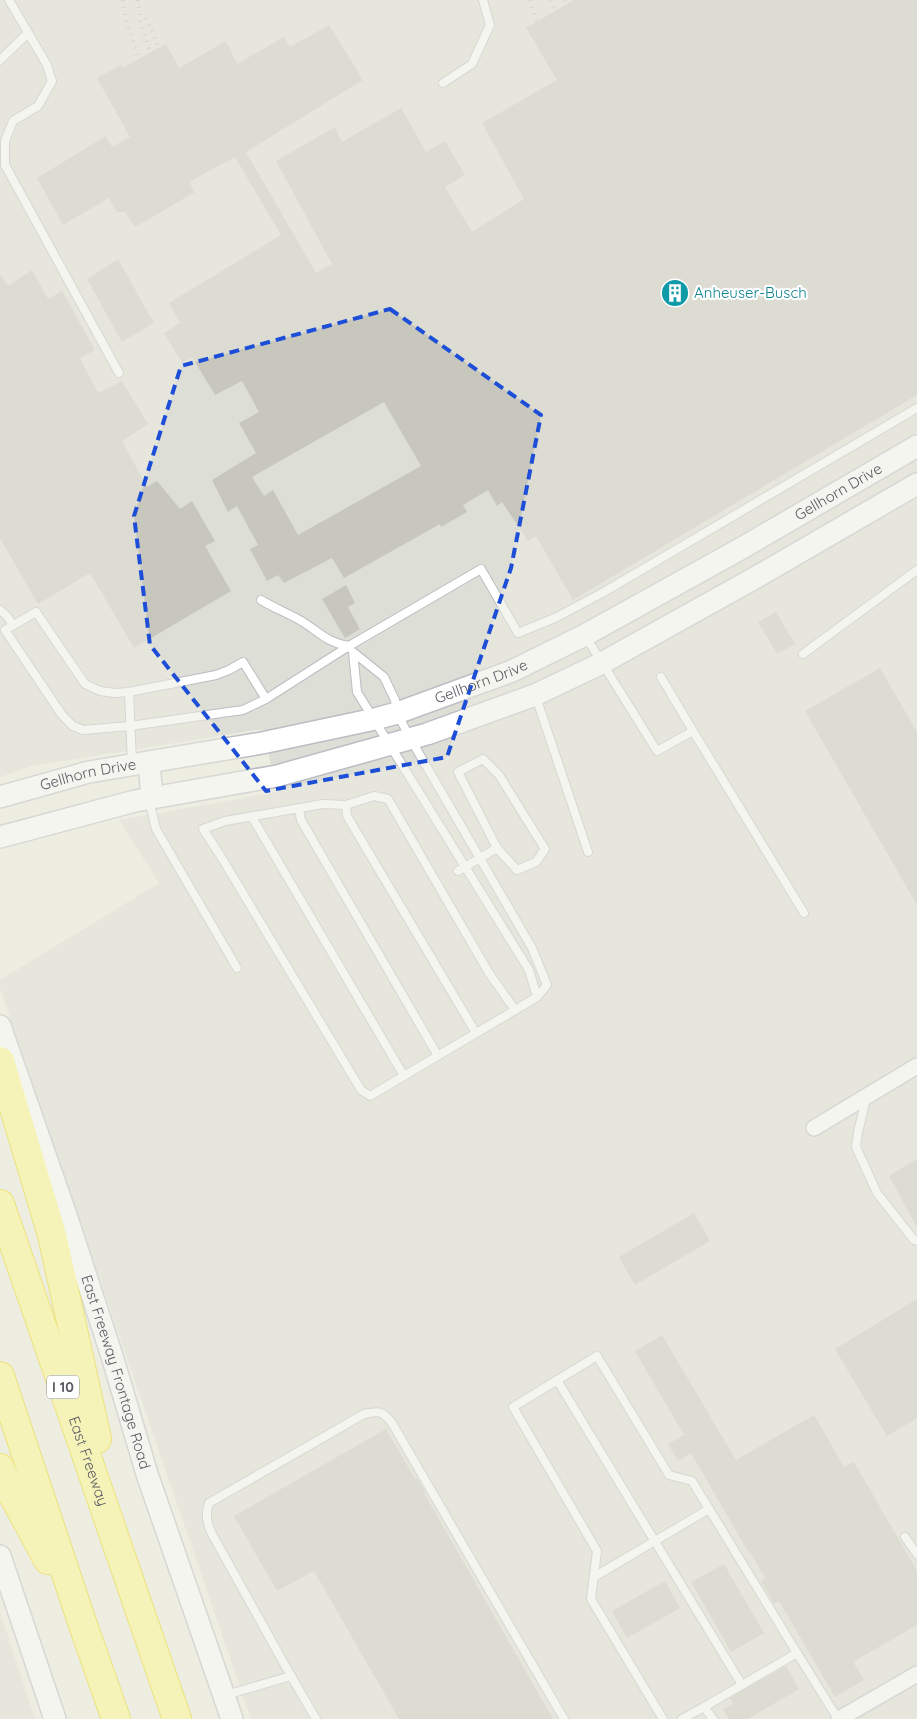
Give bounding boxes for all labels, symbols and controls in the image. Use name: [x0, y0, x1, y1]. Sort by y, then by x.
building icon: Anheuser-Busch: [660, 278, 690, 308]
place label: Anheuser-Busch: [694, 283, 807, 302]
street label: Gellhorn Drive: [791, 459, 885, 524]
street label: Gellhorn Drive: [432, 655, 531, 707]
street label: Gellhorn Drive: [38, 754, 137, 794]
street label: East Freeway Frontage Road: [78, 1273, 154, 1471]
road number: I 10: [47, 1375, 79, 1398]
street label: East Freeway: [65, 1415, 113, 1509]

